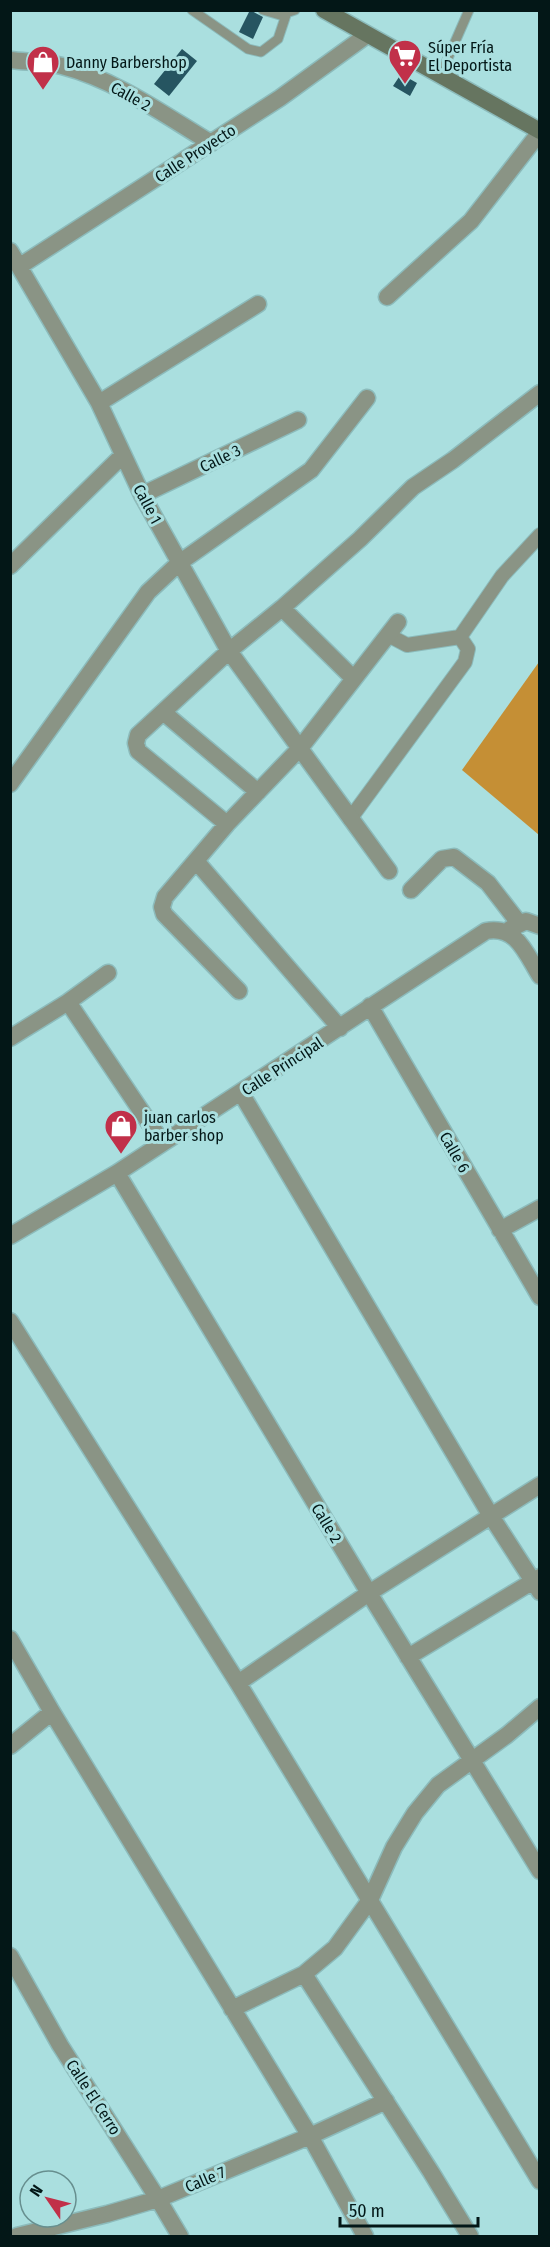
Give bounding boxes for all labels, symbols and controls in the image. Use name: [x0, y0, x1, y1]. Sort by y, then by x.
supermarket icon: Súper Fría El Deportista: [387, 38, 423, 85]
place label: Súper Fría El Deportista: [428, 38, 512, 75]
shop icon: Danny Barbershop: [25, 44, 61, 91]
place label: Danny Barbershop: [66, 53, 187, 72]
street label: Calle 2: [107, 78, 154, 115]
street label: Calle Proyecto: [151, 120, 239, 187]
street label: Calle 3: [197, 441, 244, 476]
street label: Calle 1: [129, 481, 166, 527]
street label: Calle Principal: [238, 1033, 326, 1100]
shop icon: juan carlos barber shop: [103, 1108, 139, 1155]
place label: juan carlos barber shop: [143, 1108, 224, 1145]
street label: Calle 6: [435, 1129, 474, 1176]
street label: Calle 2: [307, 1500, 346, 1546]
street label: Calle El Cerro: [62, 2056, 125, 2138]
street label: Calle 7: [182, 2162, 229, 2196]
north arrow: [18, 2169, 78, 2229]
text: N: [26, 2181, 47, 2200]
scale bar: [340, 2190, 478, 2228]
text: 50 m: [349, 2200, 385, 2222]

